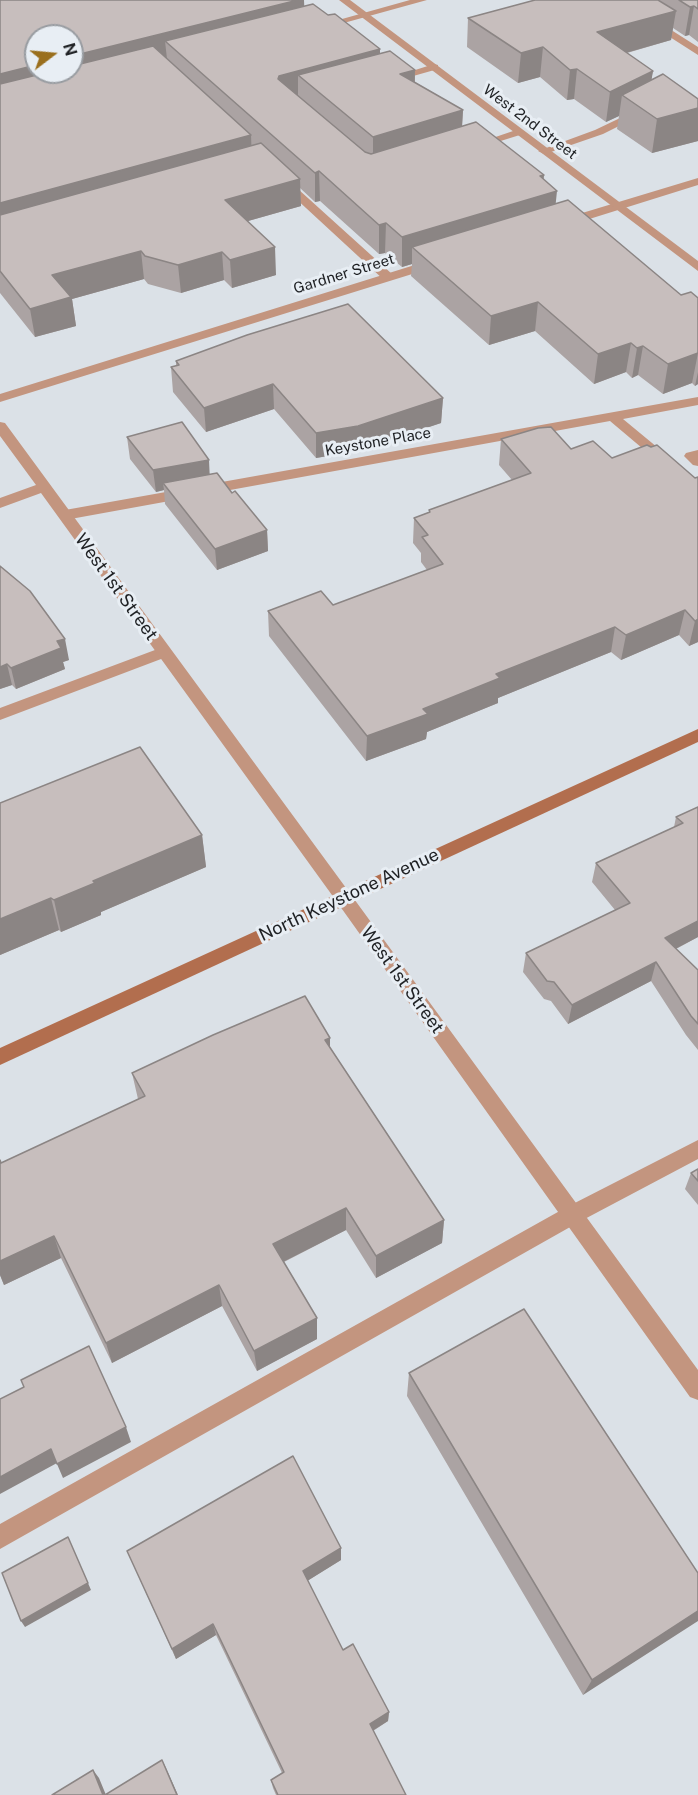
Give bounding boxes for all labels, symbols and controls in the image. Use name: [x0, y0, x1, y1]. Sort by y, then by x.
north arrow: [24, 24, 84, 84]
text: N: [59, 41, 81, 58]
street label: West 2nd Street: [479, 81, 581, 163]
street label: Gardner Street: [291, 250, 397, 298]
street label: Keystone Place: [324, 424, 432, 460]
street label: West 1st Street: [70, 529, 162, 645]
street label: North Keystone Avenue: [256, 844, 442, 946]
street label: West 1st Street: [356, 922, 448, 1038]

